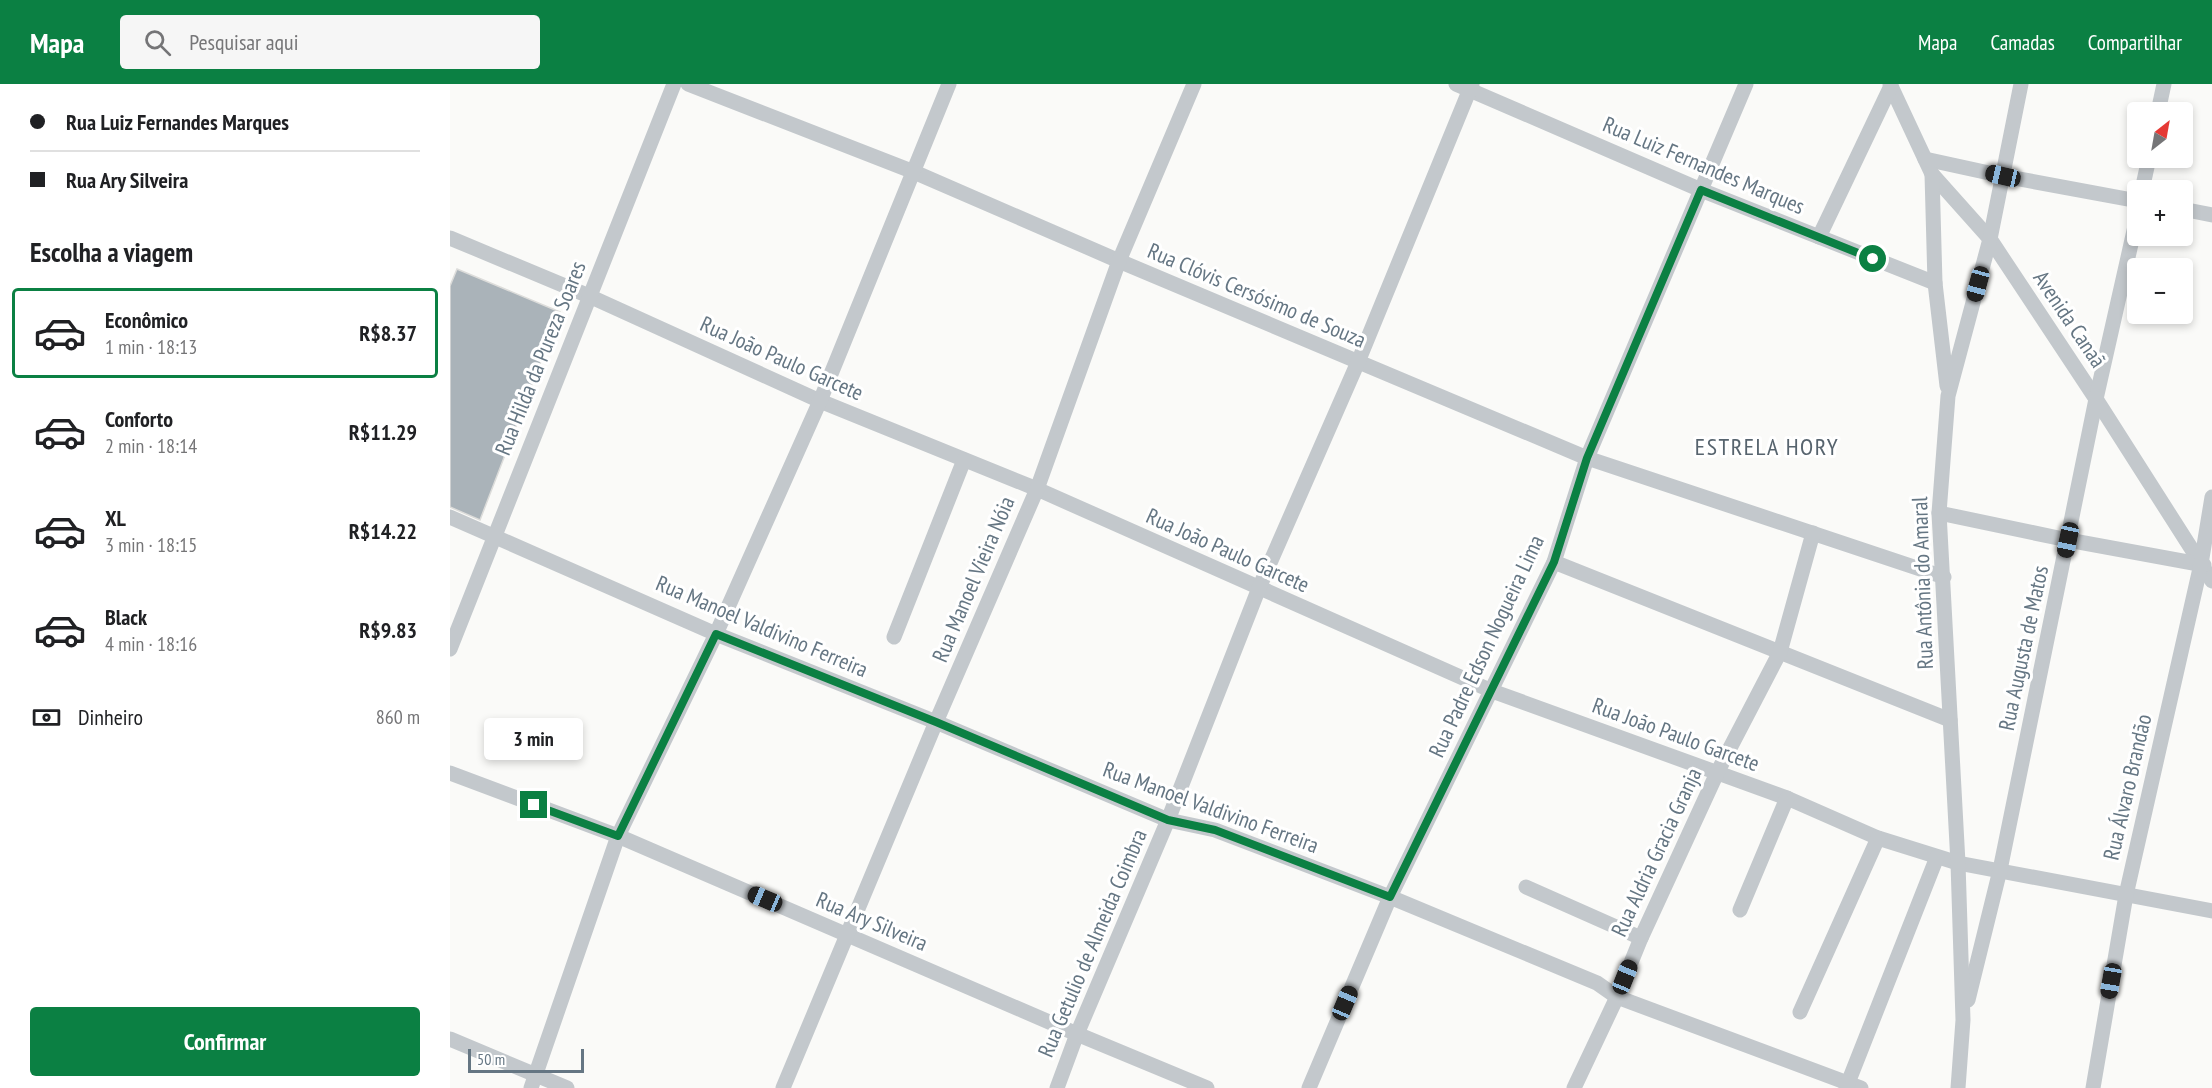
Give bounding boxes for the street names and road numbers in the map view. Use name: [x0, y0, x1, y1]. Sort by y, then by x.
street label: Rua Luiz Fernandes Marques: [1599, 110, 1809, 220]
street label: Rua Clóvis Cersósimo de Souza: [1144, 236, 1370, 354]
street label: Rua Hilda da Pureza Soares: [488, 257, 592, 459]
street label: Avenida Canaã: [2027, 265, 2113, 373]
street label: Rua João Paulo Garcete: [696, 310, 868, 406]
street label: Rua Manoel Vieira Nóia: [926, 492, 1020, 666]
street label: Rua Antônia do Amaral: [1905, 495, 1939, 670]
street label: Rua João Paulo Garcete: [1142, 502, 1314, 598]
street label: Rua Padre Edson Nogueira Lima: [1422, 530, 1550, 762]
street label: Rua Augusta de Matos: [1992, 563, 2054, 733]
street label: Rua Manoel Valdivino Ferreira: [652, 569, 872, 683]
street label: Rua João Paulo Garcete: [1589, 691, 1763, 777]
street label: Rua Álvaro Brandão: [2097, 711, 2157, 863]
street label: Rua Manoel Valdivino Ferreira: [1099, 755, 1323, 859]
street label: Rua Aldria Gracia Granja: [1605, 763, 1707, 941]
street label: Rua Getulio de Almeida Coimbra: [1031, 825, 1153, 1061]
street label: Rua Ary Silveira: [812, 885, 932, 957]

